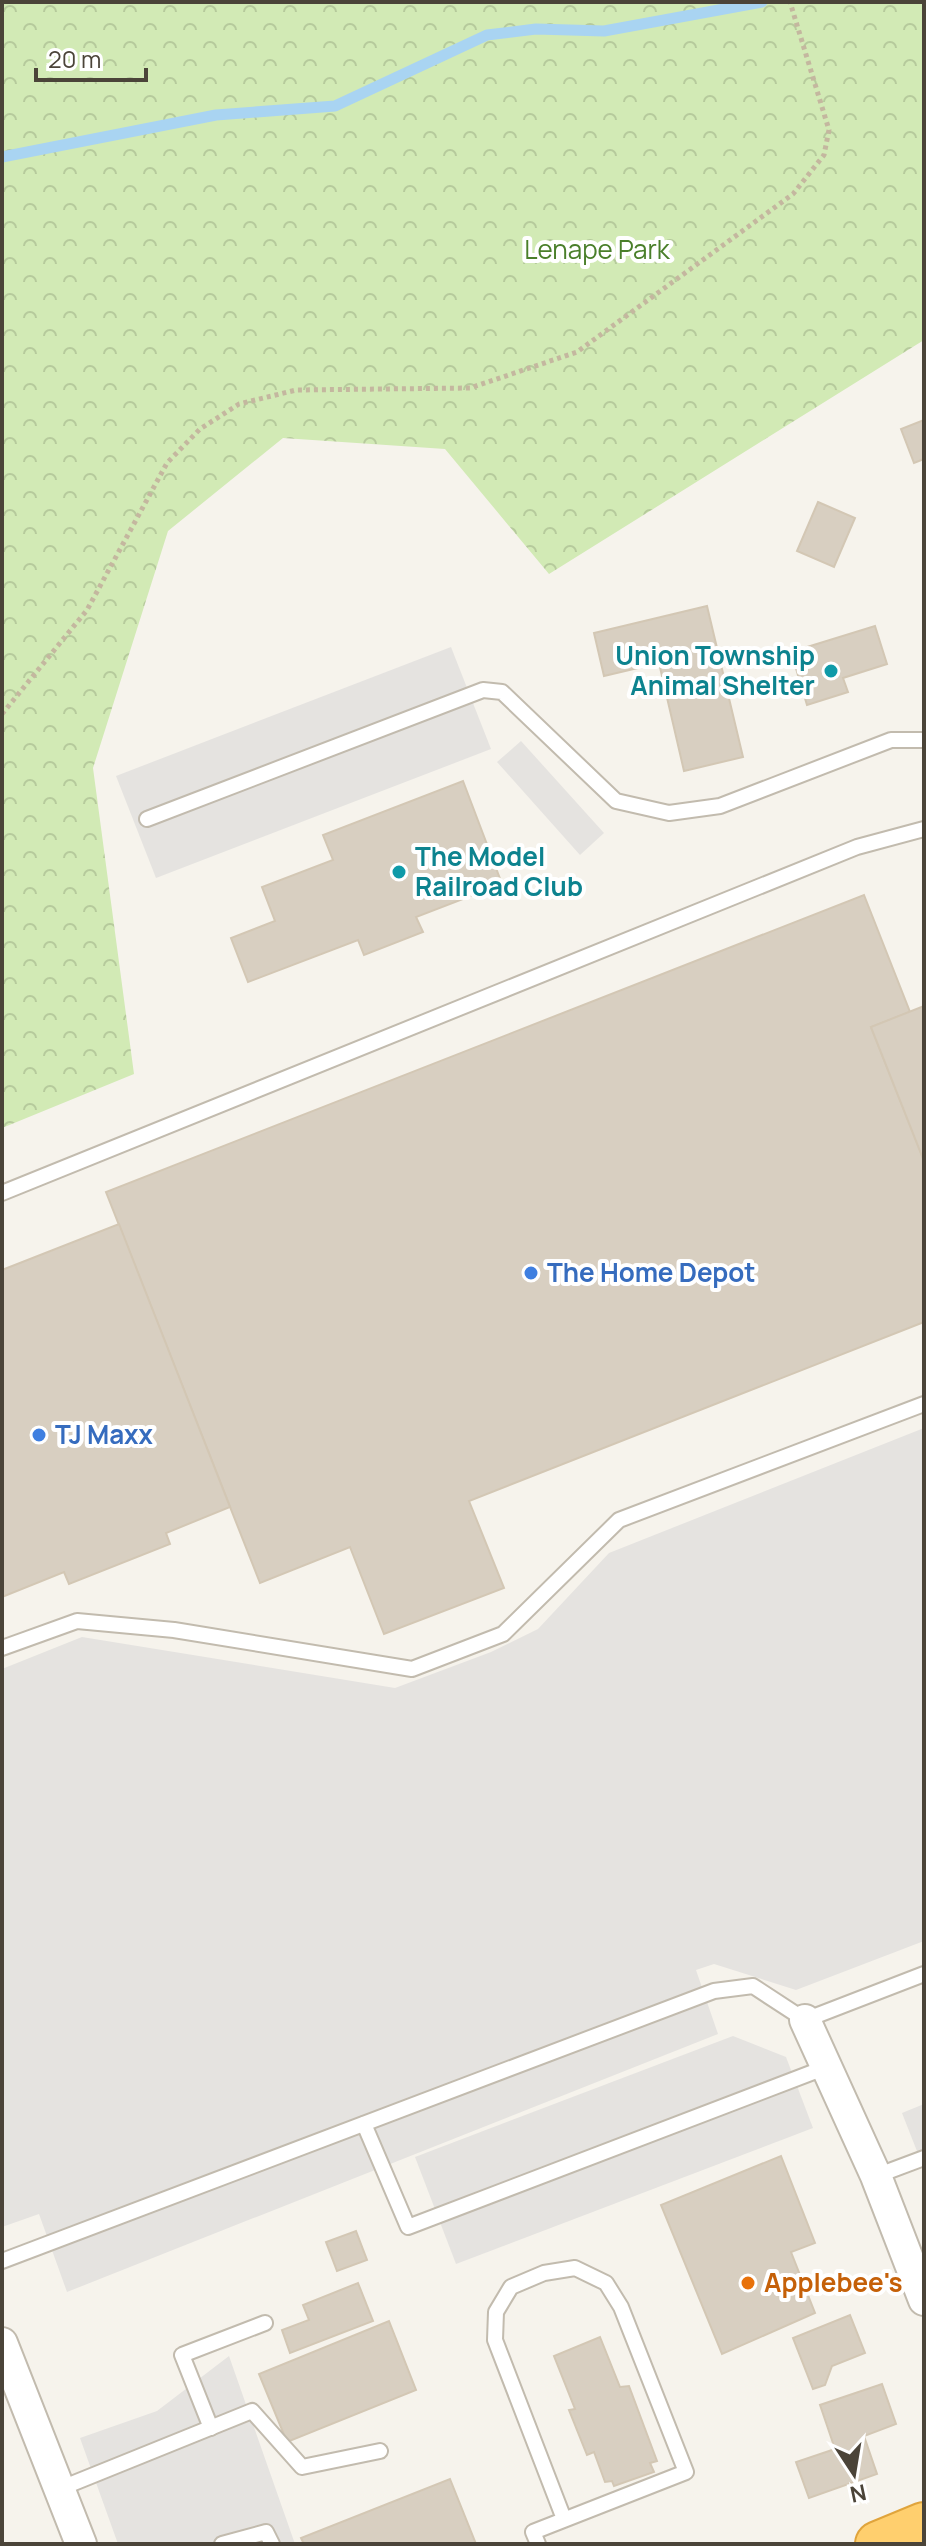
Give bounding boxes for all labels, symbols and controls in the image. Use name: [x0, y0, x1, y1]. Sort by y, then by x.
scale bar: [36, 32, 146, 82]
text: 20 m: [48, 42, 101, 75]
park label: Lenape Park: [524, 231, 671, 267]
place label: Union Township Animal Shelter: [615, 637, 815, 703]
marker: Union Township Animal Shelter: [822, 662, 840, 680]
place label: The Model Railroad Club: [415, 838, 583, 904]
marker: The Model Railroad Club: [390, 863, 408, 881]
place label: The Home Depot: [547, 1254, 756, 1290]
marker: The Home Depot: [522, 1264, 540, 1282]
place label: TJ Maxx: [55, 1416, 154, 1452]
marker: TJ Maxx: [30, 1426, 48, 1444]
place label: Applebee's: [764, 2264, 903, 2300]
marker: Applebee's: [739, 2274, 757, 2292]
north arrow: [814, 2434, 894, 2514]
text: N: [847, 2477, 869, 2510]

